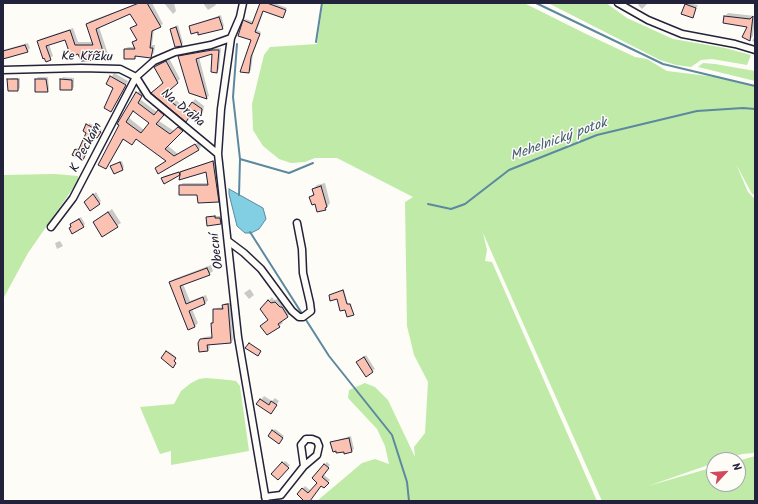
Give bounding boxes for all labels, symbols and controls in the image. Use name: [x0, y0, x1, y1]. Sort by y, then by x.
street label: Ke Křížku: [61, 50, 113, 66]
street label: Na Draha: [157, 87, 207, 131]
water label: Mehelnický potok: [508, 116, 610, 166]
street label: K Peckám: [67, 120, 107, 176]
street label: Obecní: [208, 232, 228, 270]
north arrow: [706, 452, 746, 492]
text: N: [726, 460, 745, 474]

